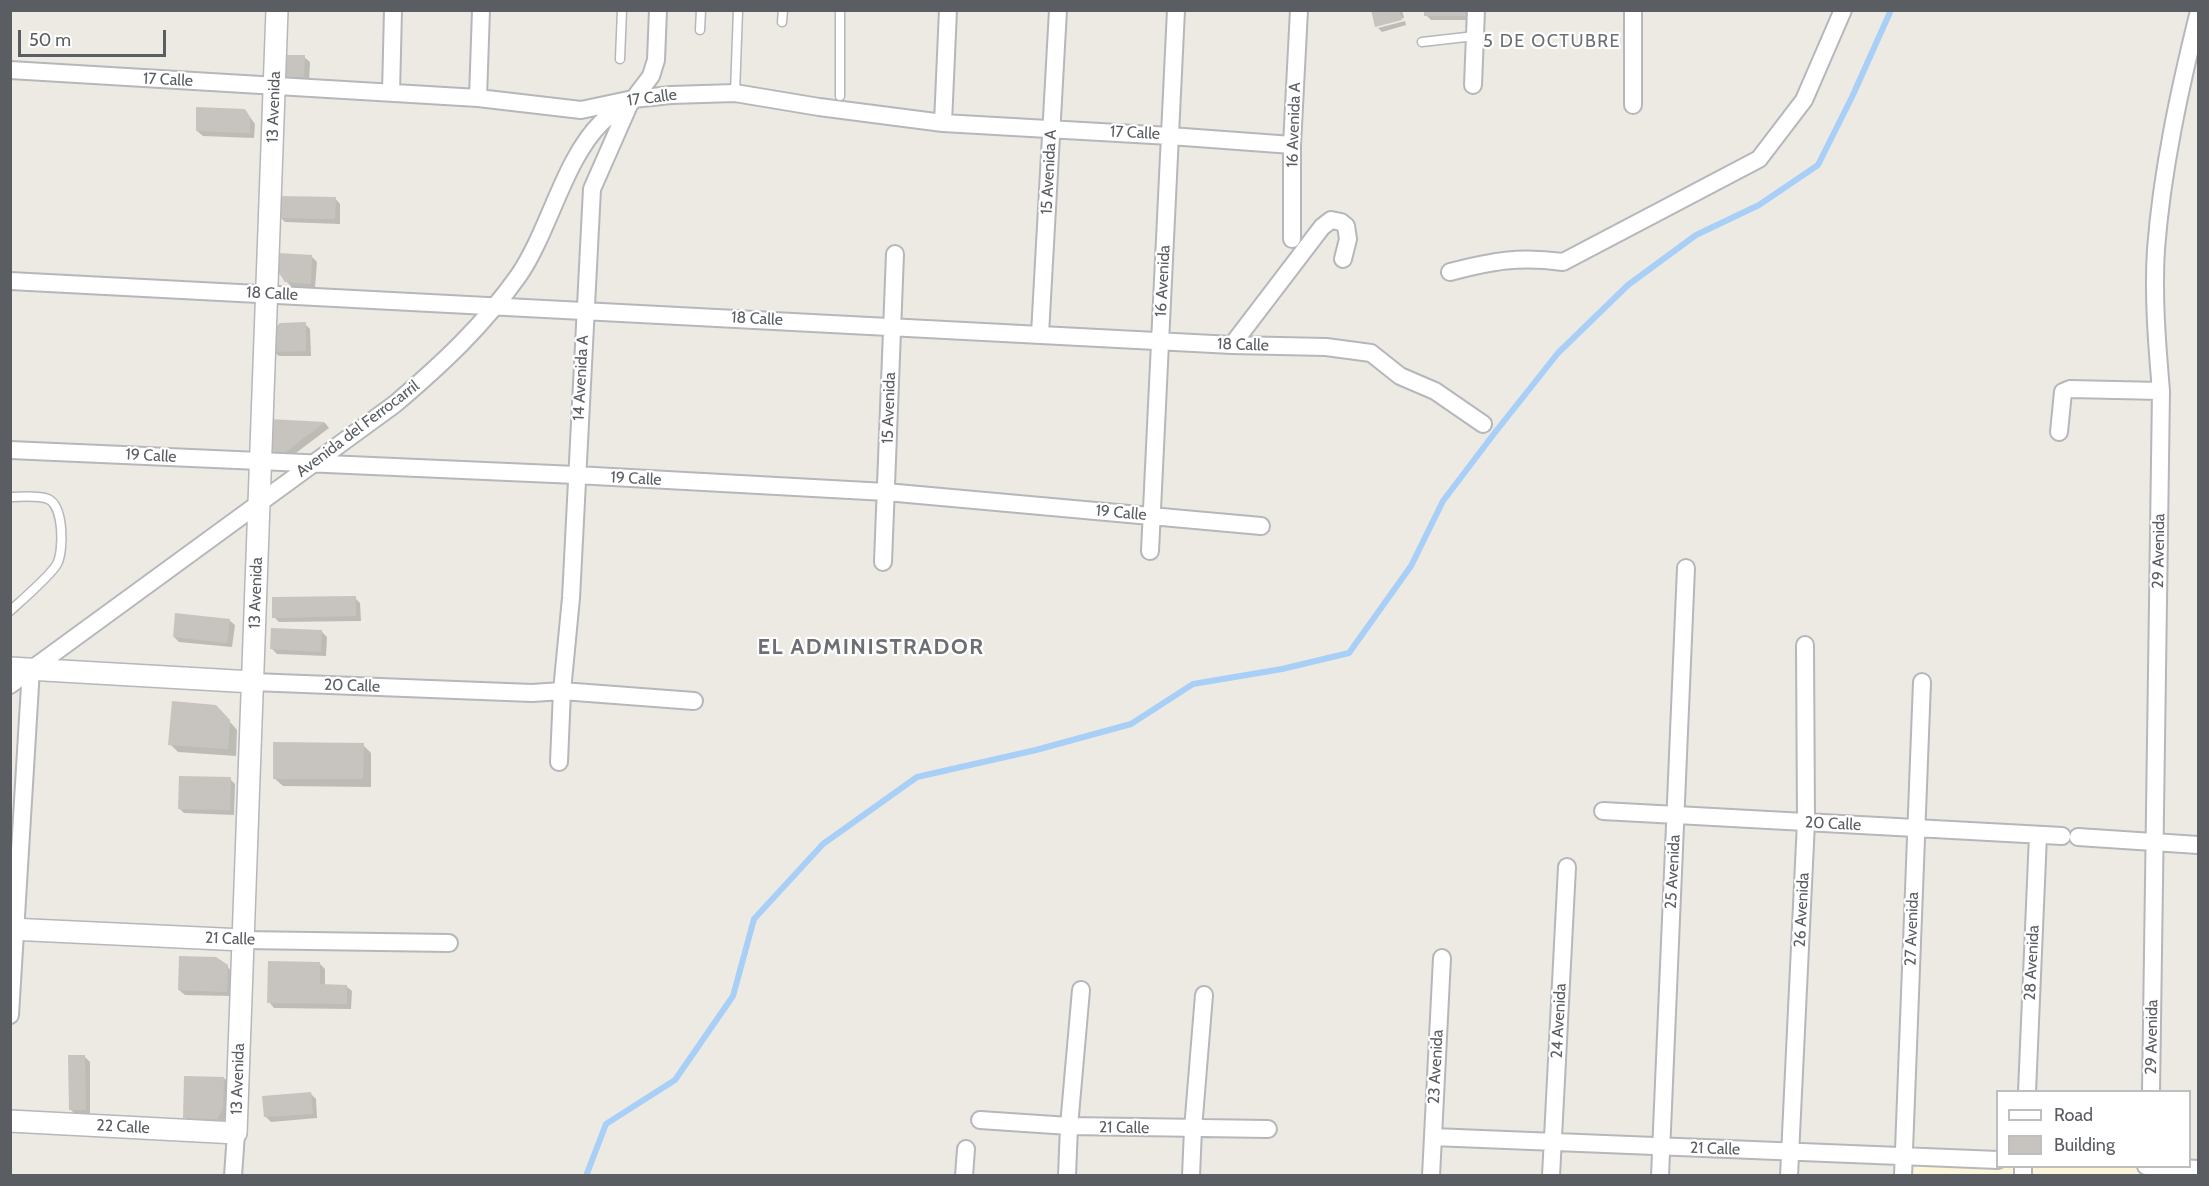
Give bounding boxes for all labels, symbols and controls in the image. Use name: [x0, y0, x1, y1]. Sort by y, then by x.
scale bar: [21, 18, 170, 56]
text: 50 m: [29, 29, 71, 51]
district label: 5 DE OCTUBRE: [1483, 31, 1621, 53]
street label: 17 Calle: [142, 69, 194, 91]
street label: 13 Avenida: [263, 71, 285, 143]
street label: 16 Avenida A: [1283, 82, 1305, 168]
street label: 17 Calle: [626, 85, 678, 111]
street label: 17 Calle: [1109, 122, 1161, 144]
street label: 15 Avenida A: [1037, 129, 1061, 215]
street label: 16 Avenida: [1152, 245, 1174, 317]
street label: 18 Calle: [246, 283, 298, 305]
street label: 18 Calle: [731, 308, 783, 330]
street label: 14 Avenida A: [569, 335, 593, 421]
street label: 18 Calle: [1217, 335, 1269, 355]
street label: 15 Avenida: [878, 372, 900, 444]
street label: Avenida del Ferrocarril: [293, 377, 423, 481]
street label: 19 Calle: [125, 445, 177, 467]
street label: 19 Calle: [610, 468, 662, 490]
street label: 19 Calle: [1095, 501, 1147, 525]
street label: 29 Avenida: [2149, 513, 2169, 589]
street label: 13 Avenida: [245, 557, 267, 629]
district label: EL ADMINISTRADOR: [758, 635, 984, 661]
street label: 20 Calle: [324, 675, 380, 697]
street label: 20 Calle: [1804, 813, 1862, 835]
street label: 25 Avenida: [1661, 834, 1685, 910]
street label: 26 Avenida: [1790, 872, 1814, 948]
street label: 27 Avenida: [1901, 892, 1923, 966]
street label: 28 Avenida: [2020, 925, 2044, 1001]
street label: 21 Calle: [204, 929, 256, 949]
street label: 24 Avenida: [1547, 983, 1571, 1059]
street label: 29 Avenida: [2142, 999, 2162, 1075]
street label: 23 Avenida: [1424, 1029, 1448, 1105]
street label: 13 Avenida: [227, 1043, 249, 1115]
legend: [1996, 1090, 2191, 1168]
text: Road: [2054, 1104, 2093, 1126]
street label: 22 Calle: [96, 1116, 150, 1138]
street label: 21 Calle: [1099, 1118, 1149, 1138]
text: Building: [2054, 1134, 2115, 1156]
street label: 21 Calle: [1689, 1139, 1741, 1159]

